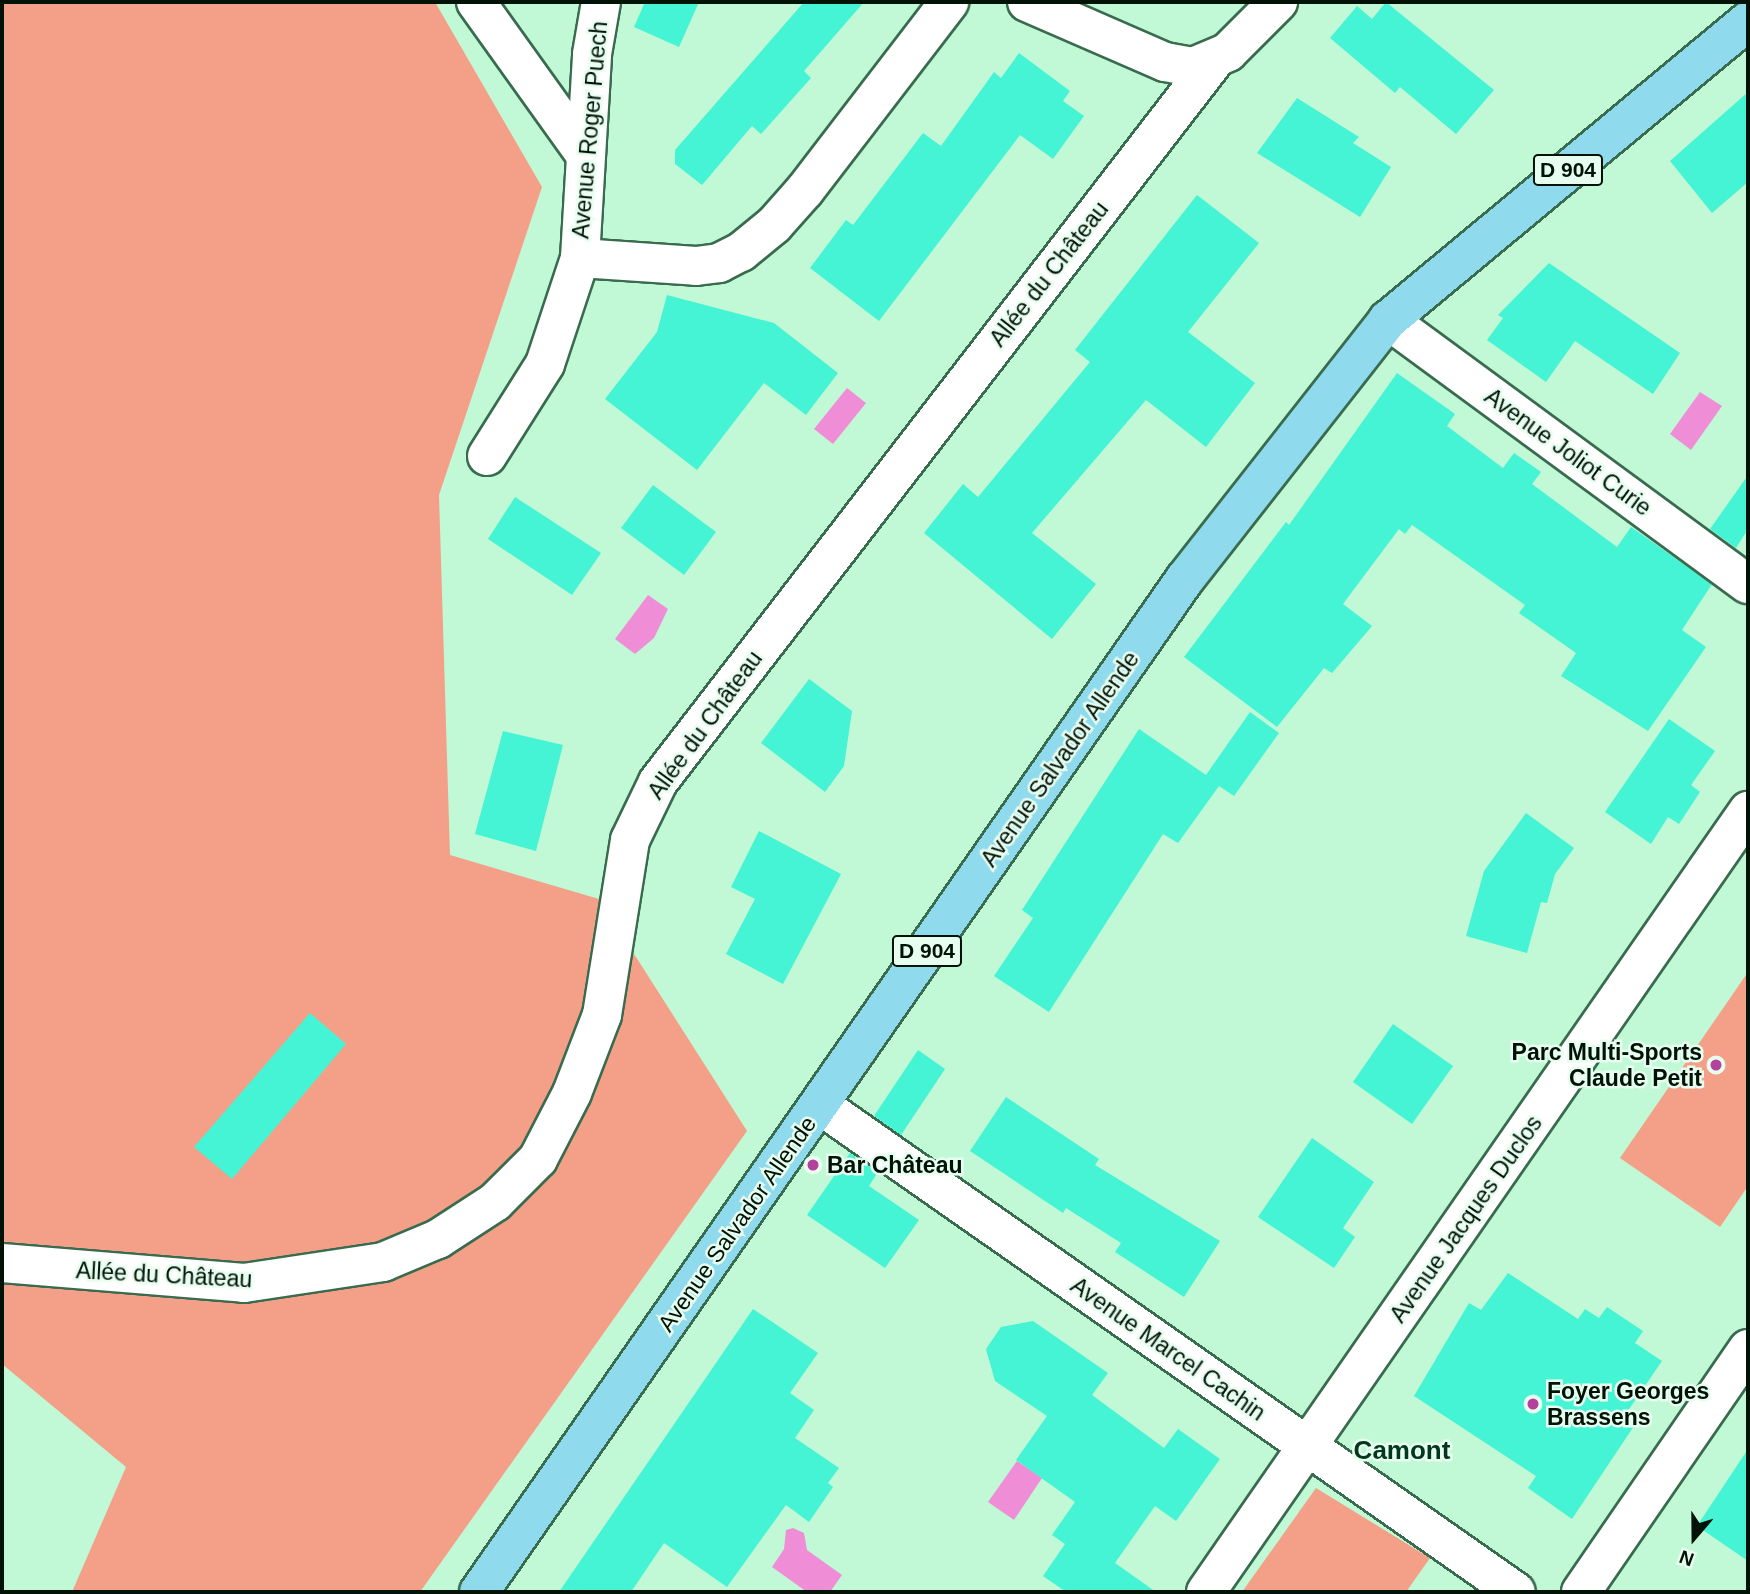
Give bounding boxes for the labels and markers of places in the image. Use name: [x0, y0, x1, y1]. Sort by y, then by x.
place label: Parc Multi-Sports Claude Petit: [1512, 1038, 1702, 1092]
marker: Parc Multi-Sports Claude Petit: [1708, 1057, 1724, 1073]
place label: Bar Château: [827, 1151, 962, 1179]
marker: Bar Château: [805, 1157, 821, 1173]
place label: Foyer Georges Brassens: [1547, 1377, 1709, 1431]
marker: Foyer Georges Brassens: [1525, 1396, 1541, 1412]

